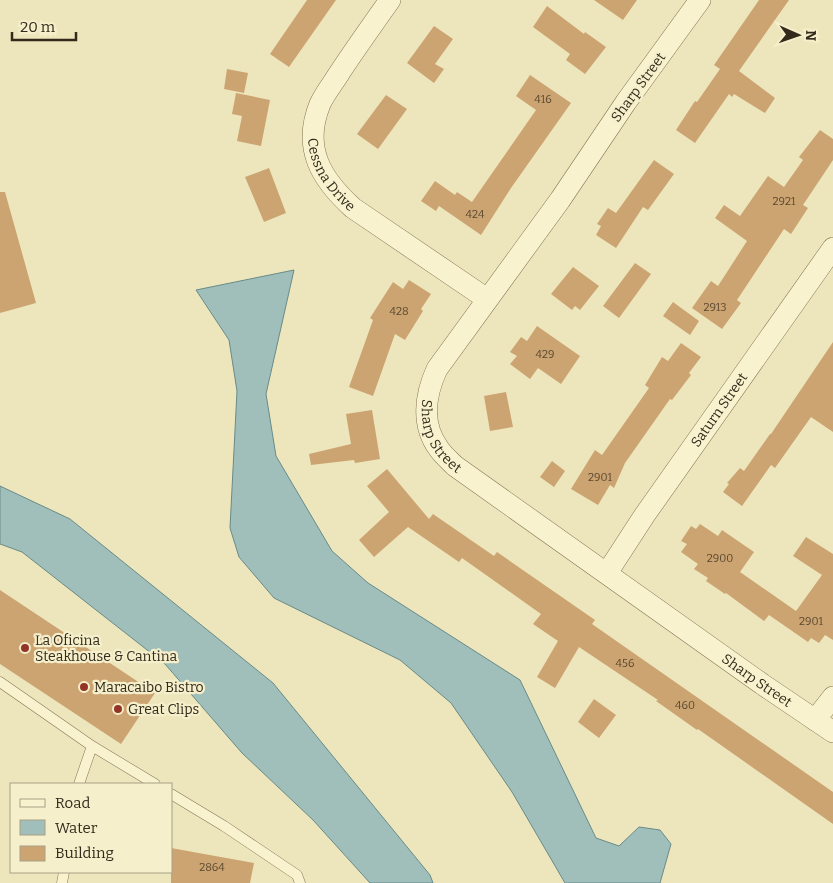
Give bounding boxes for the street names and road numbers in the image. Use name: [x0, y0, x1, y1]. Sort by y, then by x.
street label: Sharp Street: [608, 49, 669, 125]
street label: Cessna Drive: [304, 137, 359, 215]
street label: Saturn Street: [687, 370, 751, 450]
street label: Sharp Street: [418, 399, 465, 477]
street label: Sharp Street: [718, 650, 795, 711]

